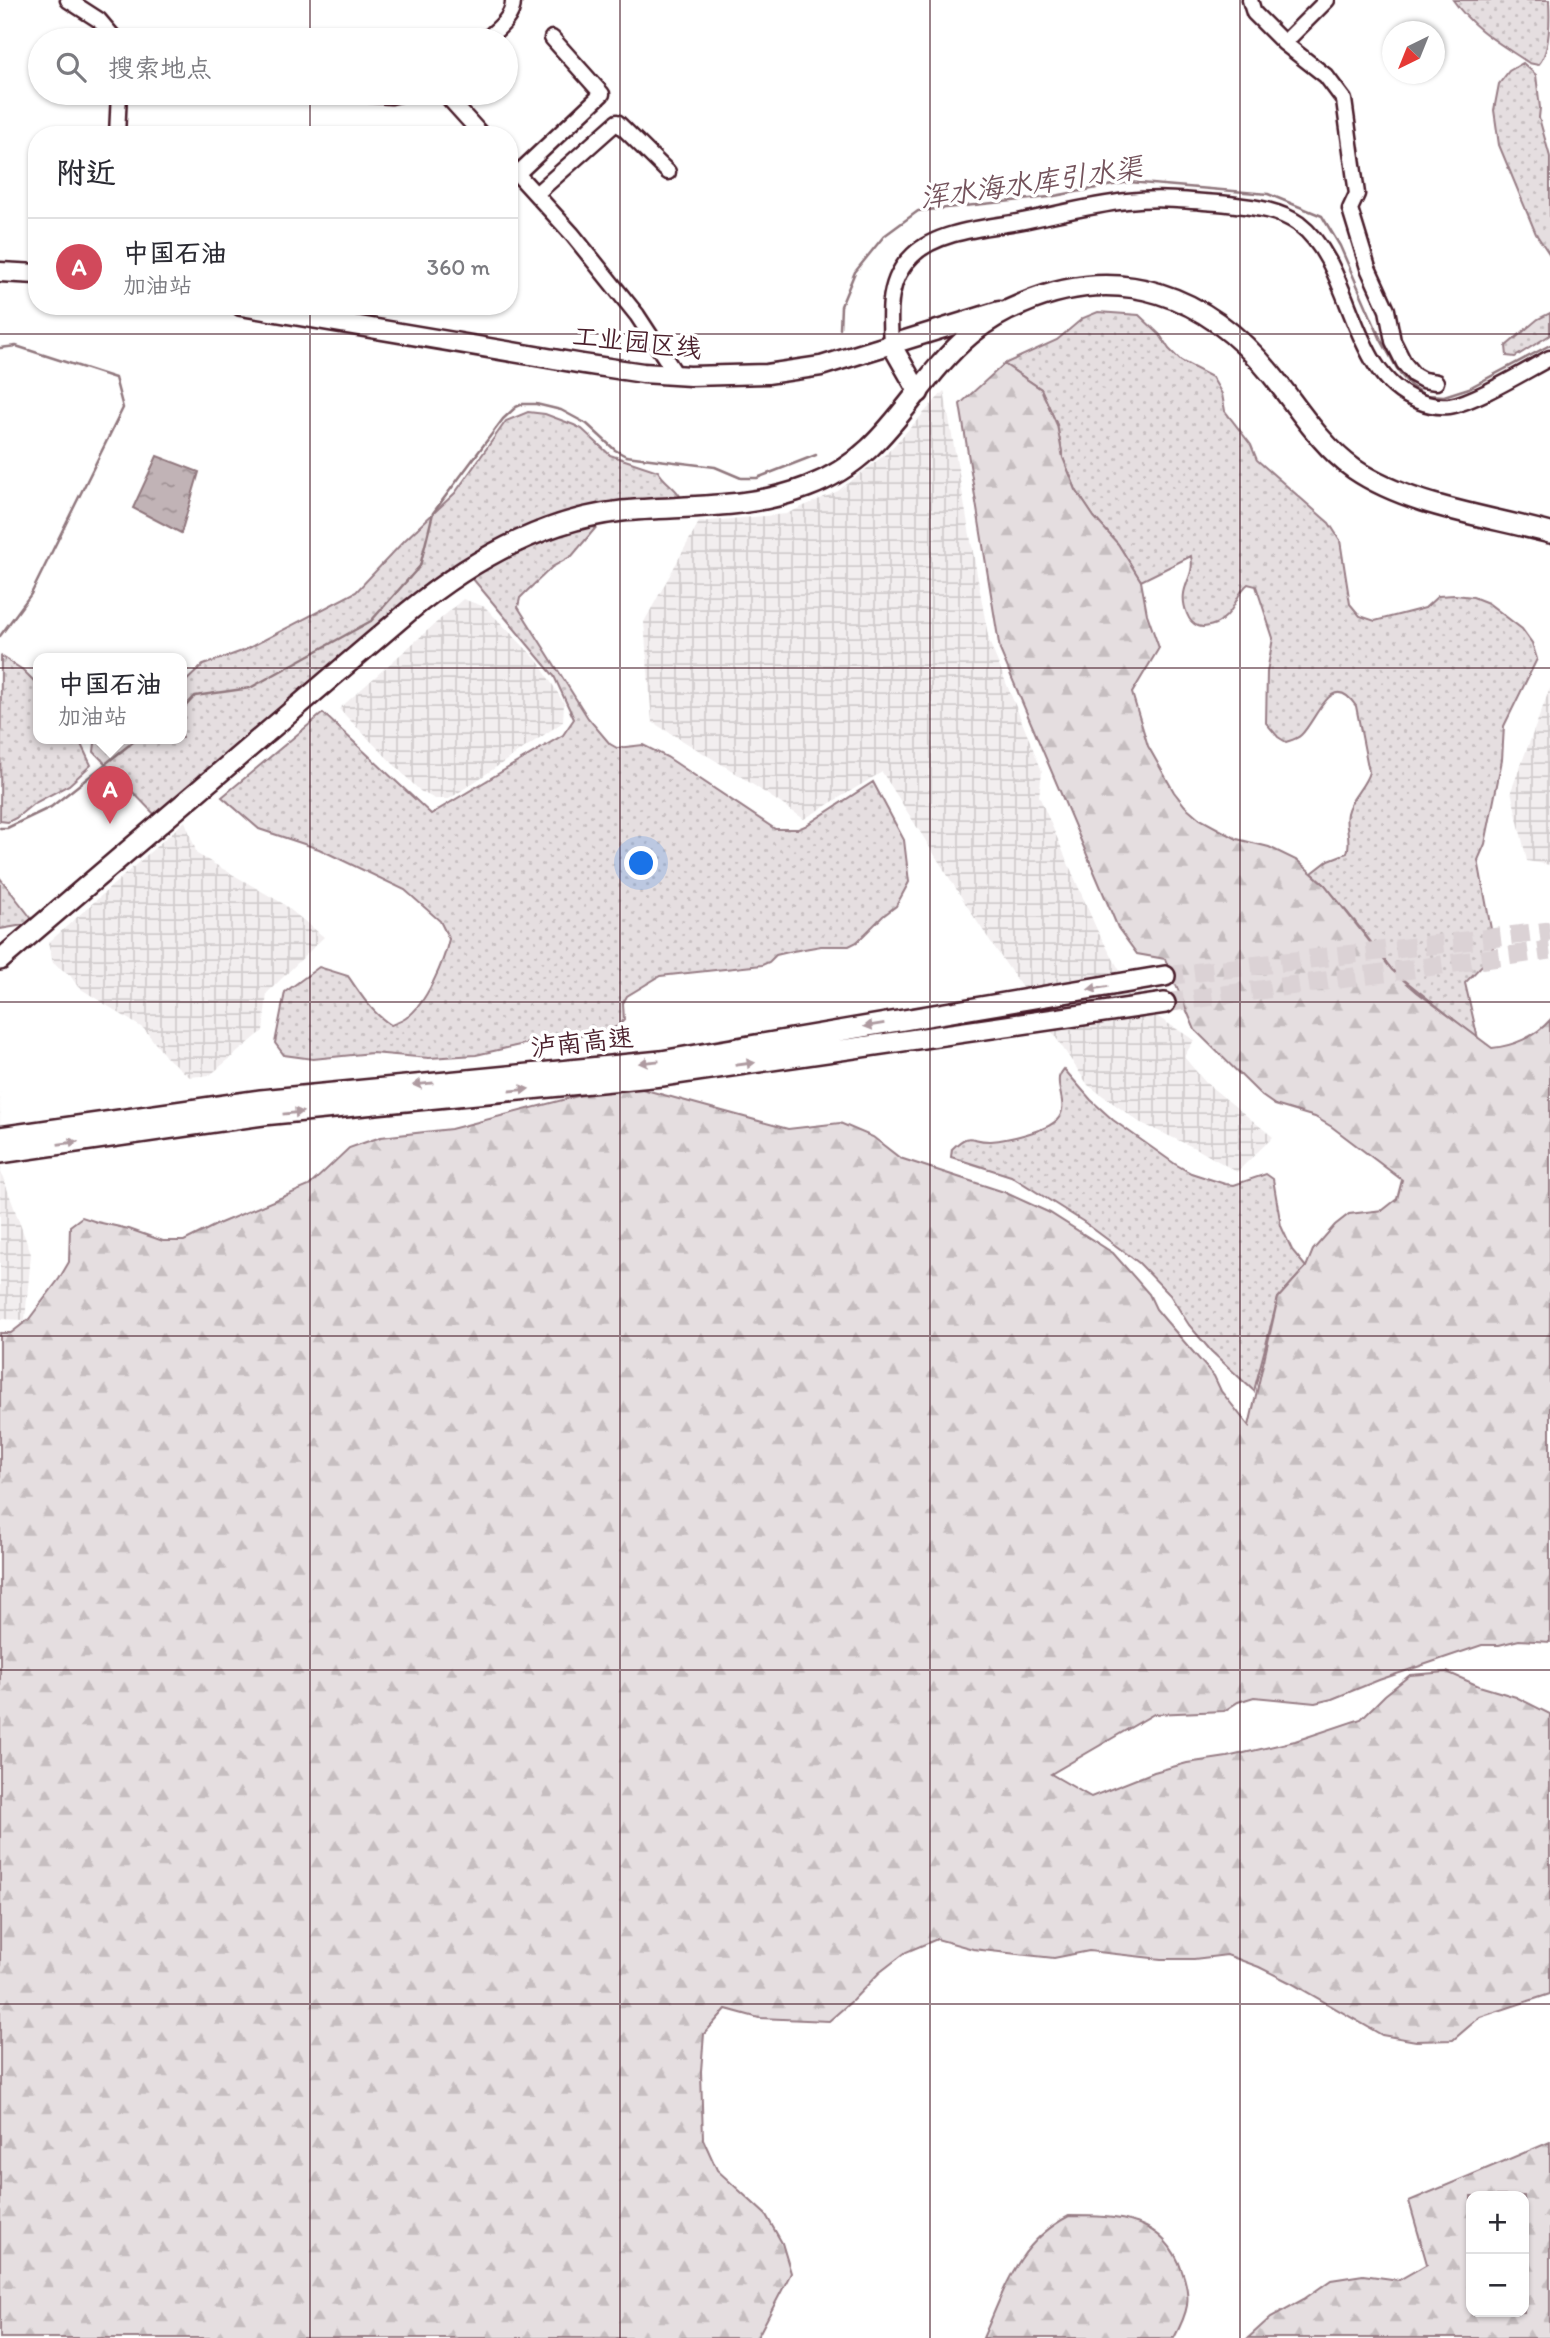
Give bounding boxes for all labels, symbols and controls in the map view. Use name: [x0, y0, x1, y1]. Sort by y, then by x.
north arrow: [1382, 21, 1445, 84]
search box: [28, 28, 518, 105]
icon: search: [52, 48, 90, 86]
text: 搜索地点: [108, 52, 212, 84]
water label: 浑水海水库引水渠: [918, 149, 1146, 214]
text: 附近: [56, 154, 116, 191]
text: 中国石油: [123, 237, 227, 269]
text: A: [72, 253, 86, 281]
text: 360 m: [427, 253, 490, 281]
text: 加油站: [123, 271, 192, 299]
street label: 工业园区线: [571, 319, 703, 365]
popup: [33, 653, 187, 744]
text: 中国石油: [58, 668, 162, 700]
text: 加油站: [58, 702, 127, 730]
pin: A: [87, 766, 133, 824]
your location: [624, 846, 658, 880]
one-way arrow: [1087, 983, 1109, 994]
one-way arrow: [863, 1020, 885, 1031]
street label: 泸南高速: [529, 1021, 635, 1063]
one-way arrow: [638, 1057, 660, 1068]
one-way arrow: [734, 1058, 756, 1069]
one-way arrow: [411, 1079, 433, 1090]
one-way arrow: [509, 1084, 531, 1095]
one-way arrow: [282, 1107, 304, 1118]
one-way arrow: [57, 1138, 79, 1149]
map controls: [1466, 2191, 1529, 2317]
button: +: [1466, 2191, 1529, 2254]
button: −: [1466, 2254, 1529, 2317]

